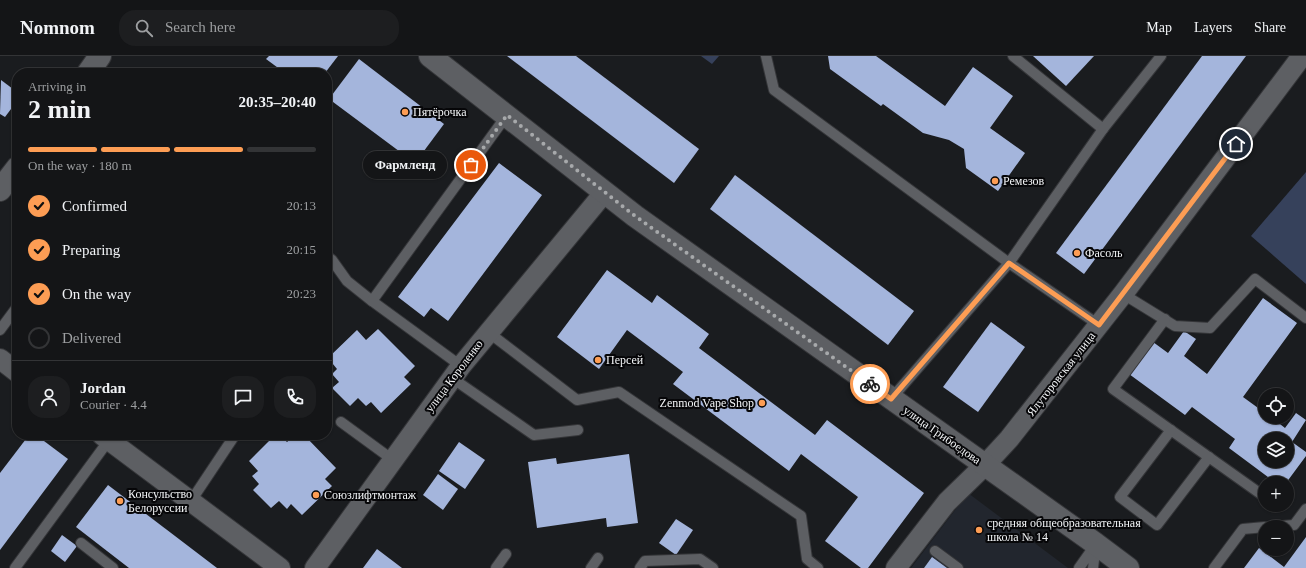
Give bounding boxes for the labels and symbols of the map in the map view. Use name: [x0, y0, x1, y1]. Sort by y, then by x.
place label: Пятёрочка: [413, 105, 467, 119]
marker: Пятёрочка: [400, 107, 410, 117]
pin: [1219, 127, 1253, 161]
pin: [454, 148, 488, 182]
callout: Фармленд: [363, 151, 447, 179]
place label: Ремезов: [1003, 174, 1045, 188]
marker: Ремезов: [990, 176, 1000, 186]
place label: Фасоль: [1085, 246, 1123, 260]
marker: Фасоль: [1072, 248, 1082, 258]
street label: Ялуторовская улица: [1024, 329, 1099, 419]
street label: улица Короленко: [422, 337, 486, 415]
place label: Персей: [606, 353, 644, 367]
marker: Персей: [593, 355, 603, 365]
courier: [850, 364, 890, 404]
place label: Zenmod Vape Shop: [660, 396, 754, 410]
marker: Zenmod Vape Shop: [757, 398, 767, 408]
street label: улица Грибоедова: [900, 403, 984, 467]
place label: Консульство Белоруссии: [128, 487, 192, 515]
place label: Союзлифтмонтаж: [324, 488, 417, 502]
marker: Союзлифтмонтаж: [311, 490, 321, 500]
marker: Консульство Белоруссии: [115, 496, 125, 506]
place label: средняя общеобразовательная школа № 14: [987, 516, 1141, 544]
marker: средняя общеобразовательная школа № 14: [974, 525, 984, 535]

